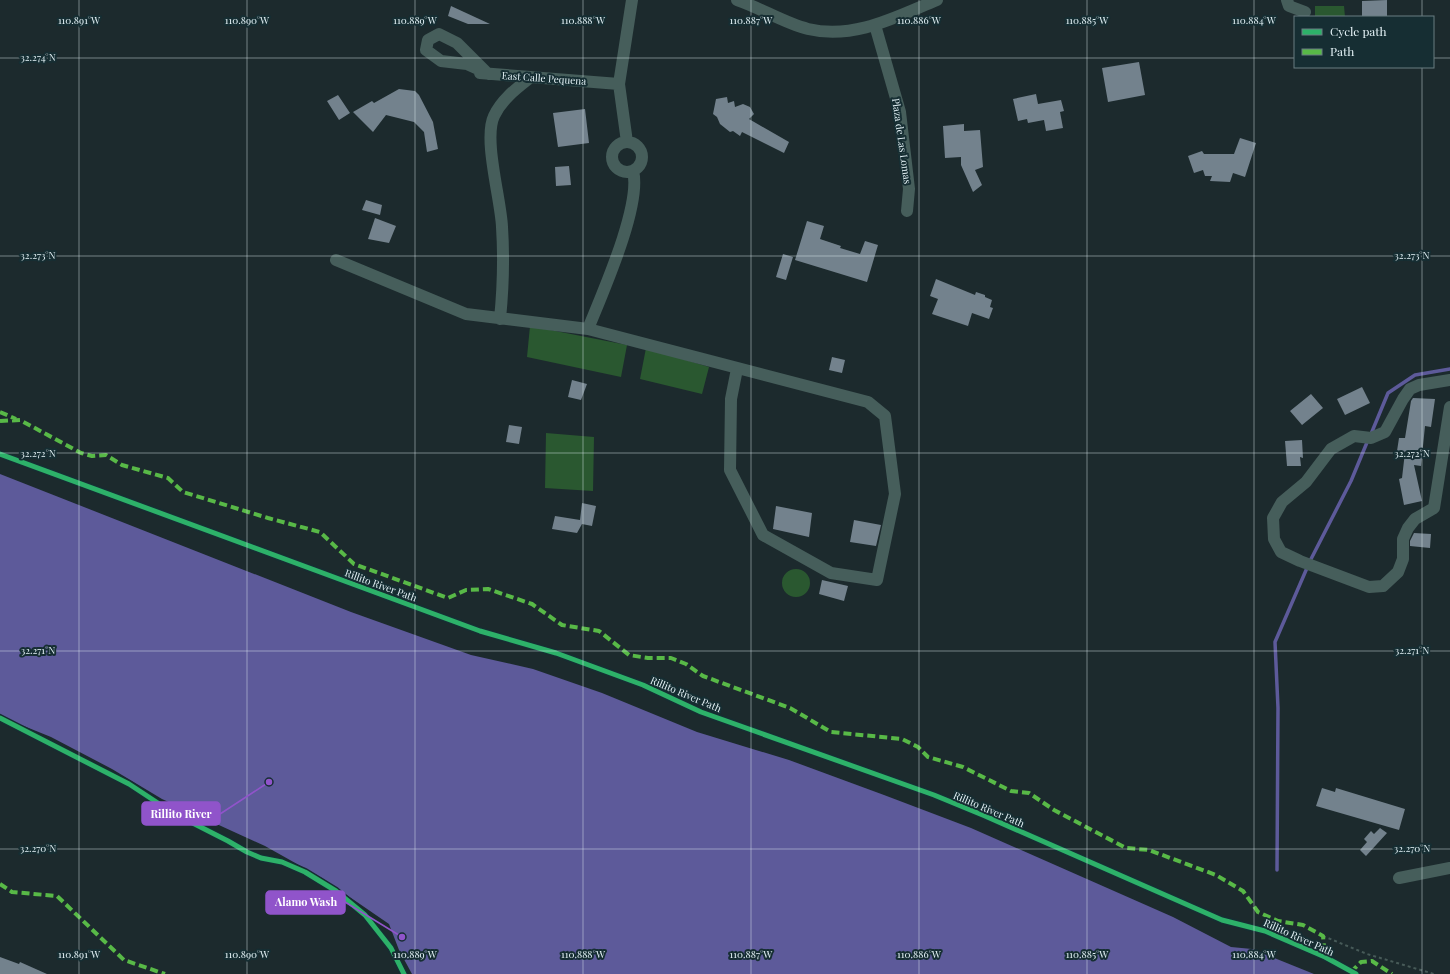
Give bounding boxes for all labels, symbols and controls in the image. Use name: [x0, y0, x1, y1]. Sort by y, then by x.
text: 110.891°W: [58, 13, 101, 27]
text: 110.890°W: [225, 13, 270, 27]
text: 110.889°W: [393, 13, 438, 27]
text: 110.888°W: [561, 13, 606, 27]
text: 110.887°W: [730, 13, 773, 27]
text: 110.886°W: [897, 13, 942, 27]
text: 110.885°W: [1066, 13, 1109, 27]
text: 110.884°W: [1232, 13, 1277, 27]
legend: [1294, 16, 1434, 68]
text: Cycle path: [1330, 23, 1387, 39]
text: Path: [1330, 43, 1354, 59]
text: 32.274°N: [20, 50, 56, 64]
street label: East Calle Pequena: [501, 68, 587, 88]
street label: Plaza de Las Lomas: [889, 97, 915, 185]
text: 32.273°N: [20, 248, 56, 262]
text: 32.273°N: [1394, 248, 1430, 262]
text: 32.272°N: [20, 446, 56, 460]
text: 32.272°N: [1394, 446, 1430, 460]
street label: Rillito River Path: [343, 565, 419, 605]
text: 32.271°N: [21, 643, 55, 657]
text: 32.271°N: [1395, 643, 1429, 657]
street label: Rillito River Path: [648, 673, 724, 715]
street label: Rillito River Path: [951, 788, 1027, 830]
callout: Rillito River: [142, 802, 220, 825]
text: Rillito River: [150, 806, 212, 821]
text: 32.270°N: [20, 841, 56, 855]
text: 32.270°N: [1394, 841, 1430, 855]
callout: Alamo Wash: [266, 891, 345, 914]
text: Alamo Wash: [274, 894, 337, 909]
street label: Rillito River Path: [1262, 915, 1337, 959]
text: 110.891°W: [58, 947, 101, 961]
text: 110.890°W: [225, 947, 270, 961]
text: 110.889°W: [393, 947, 438, 961]
text: 110.888°W: [561, 947, 606, 961]
text: 110.887°W: [730, 947, 773, 961]
text: 110.886°W: [897, 947, 942, 961]
text: 110.885°W: [1066, 947, 1109, 961]
text: 110.884°W: [1232, 947, 1277, 961]

